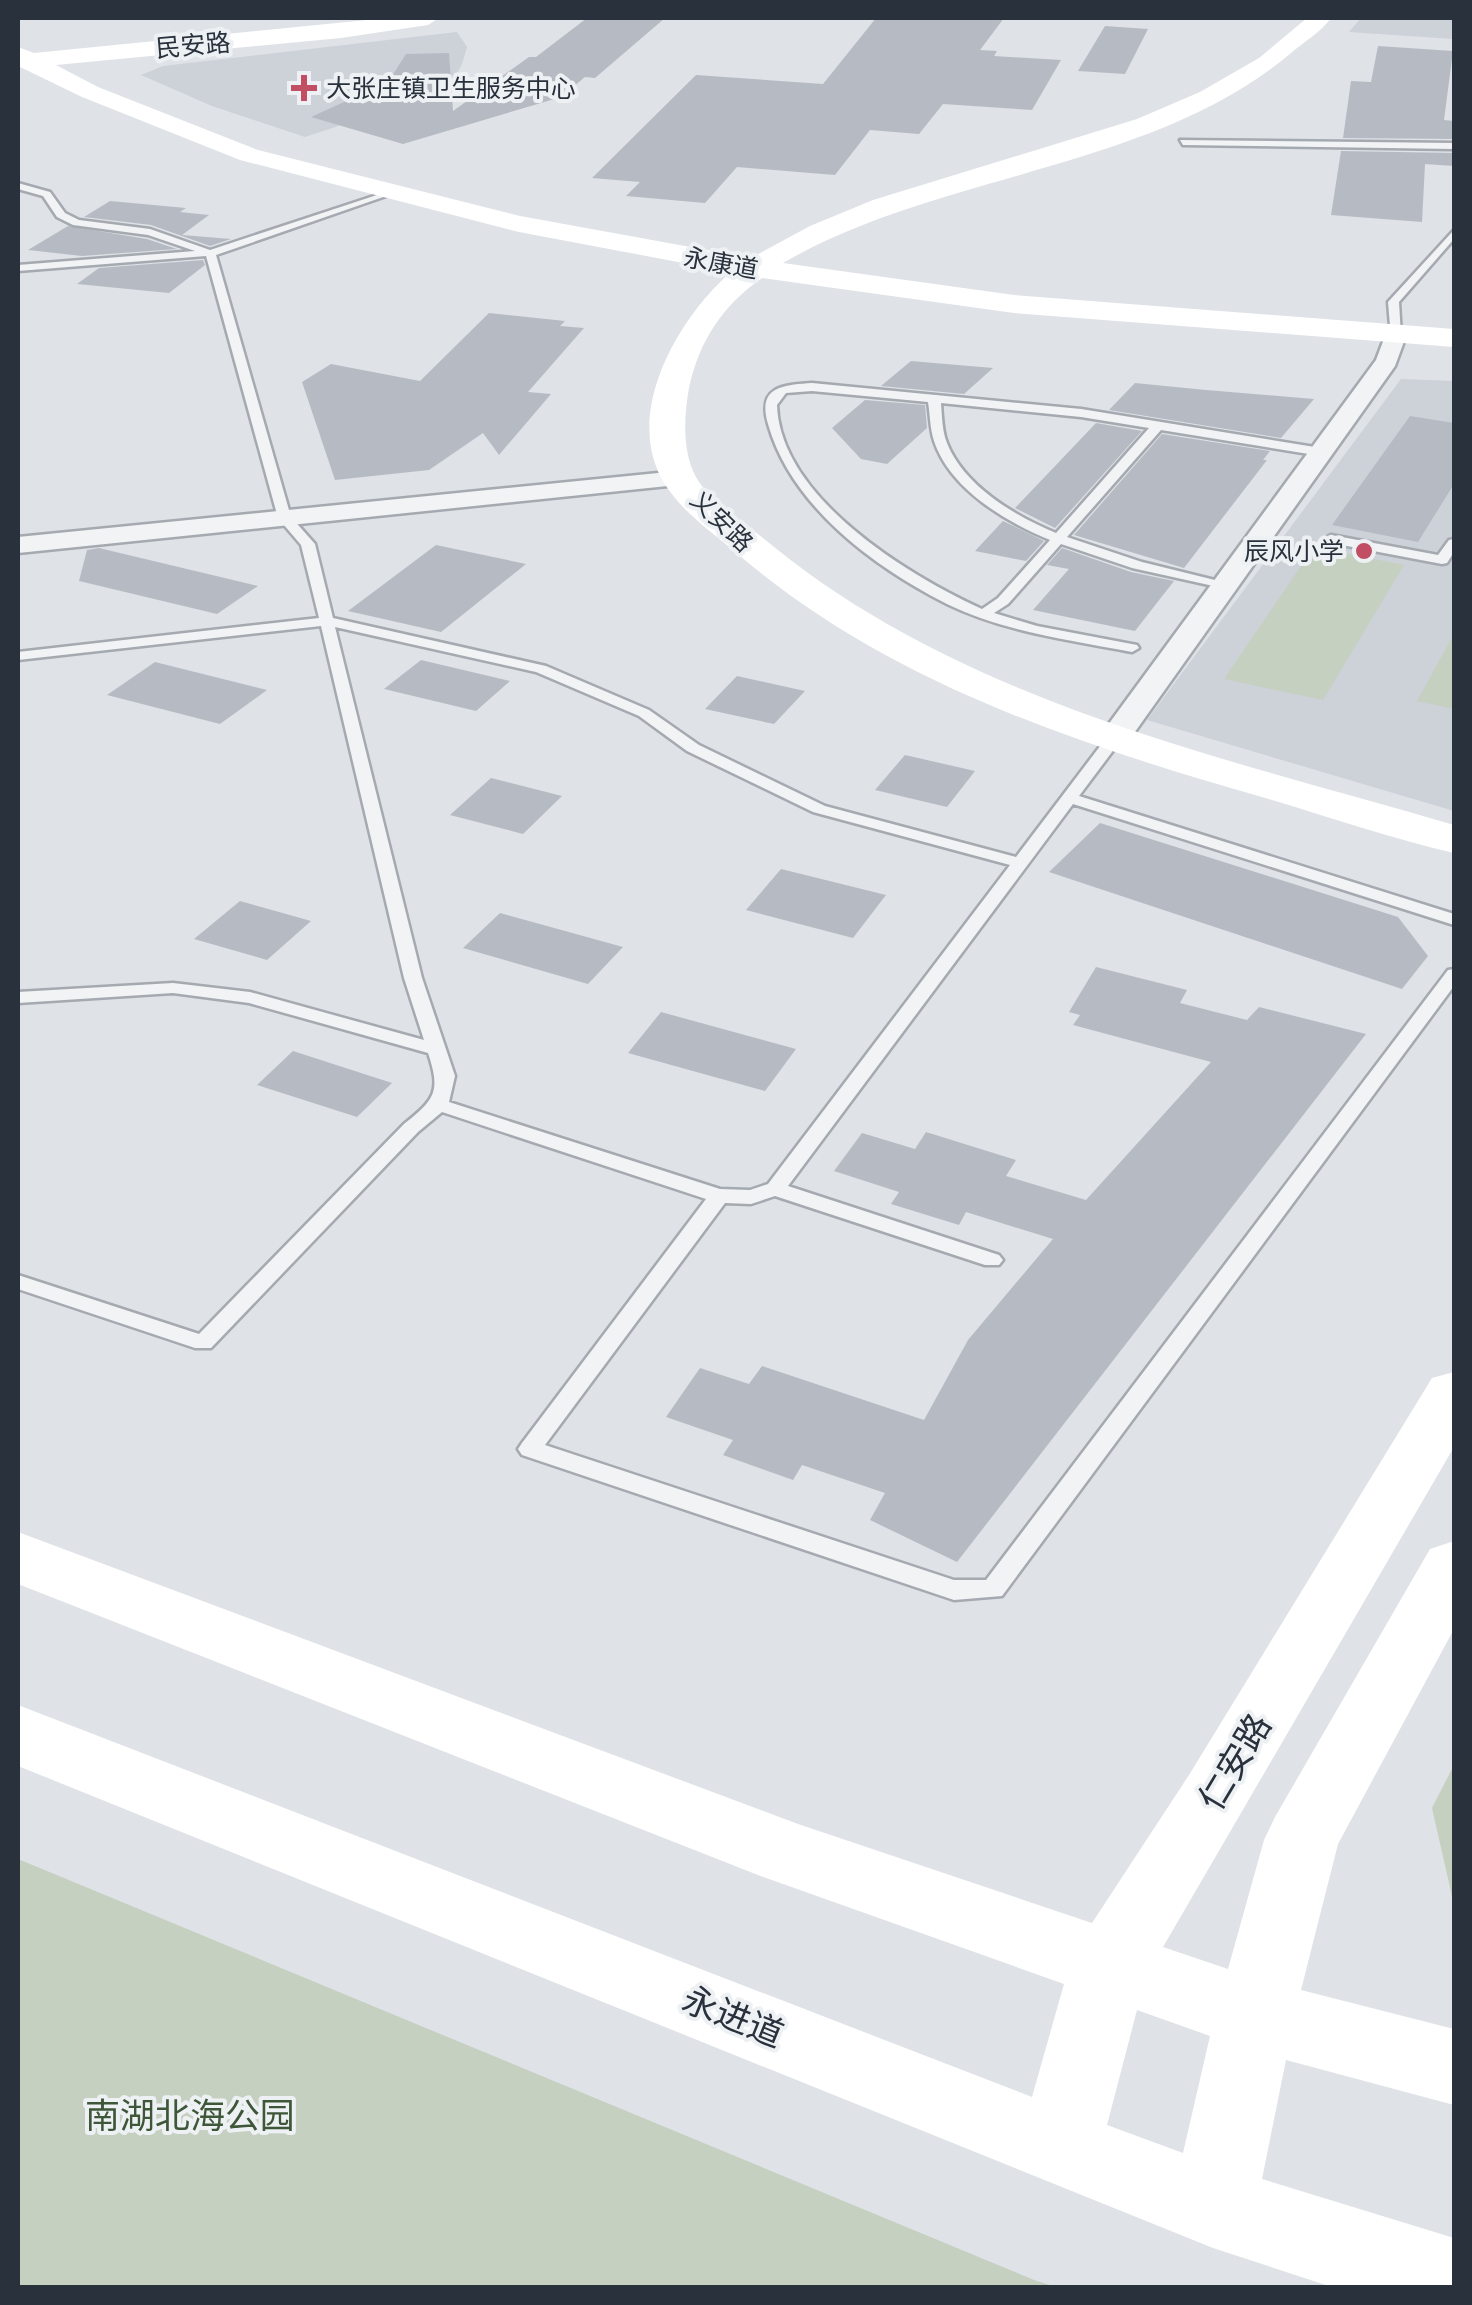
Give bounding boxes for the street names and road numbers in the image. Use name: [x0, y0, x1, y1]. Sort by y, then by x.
street label: 民安路: [154, 28, 232, 64]
street label: 永康道: [681, 243, 760, 285]
street label: 义安路: [684, 485, 759, 559]
street label: 仁安路: [1190, 1706, 1280, 1818]
street label: 永进道: [676, 1978, 790, 2056]

